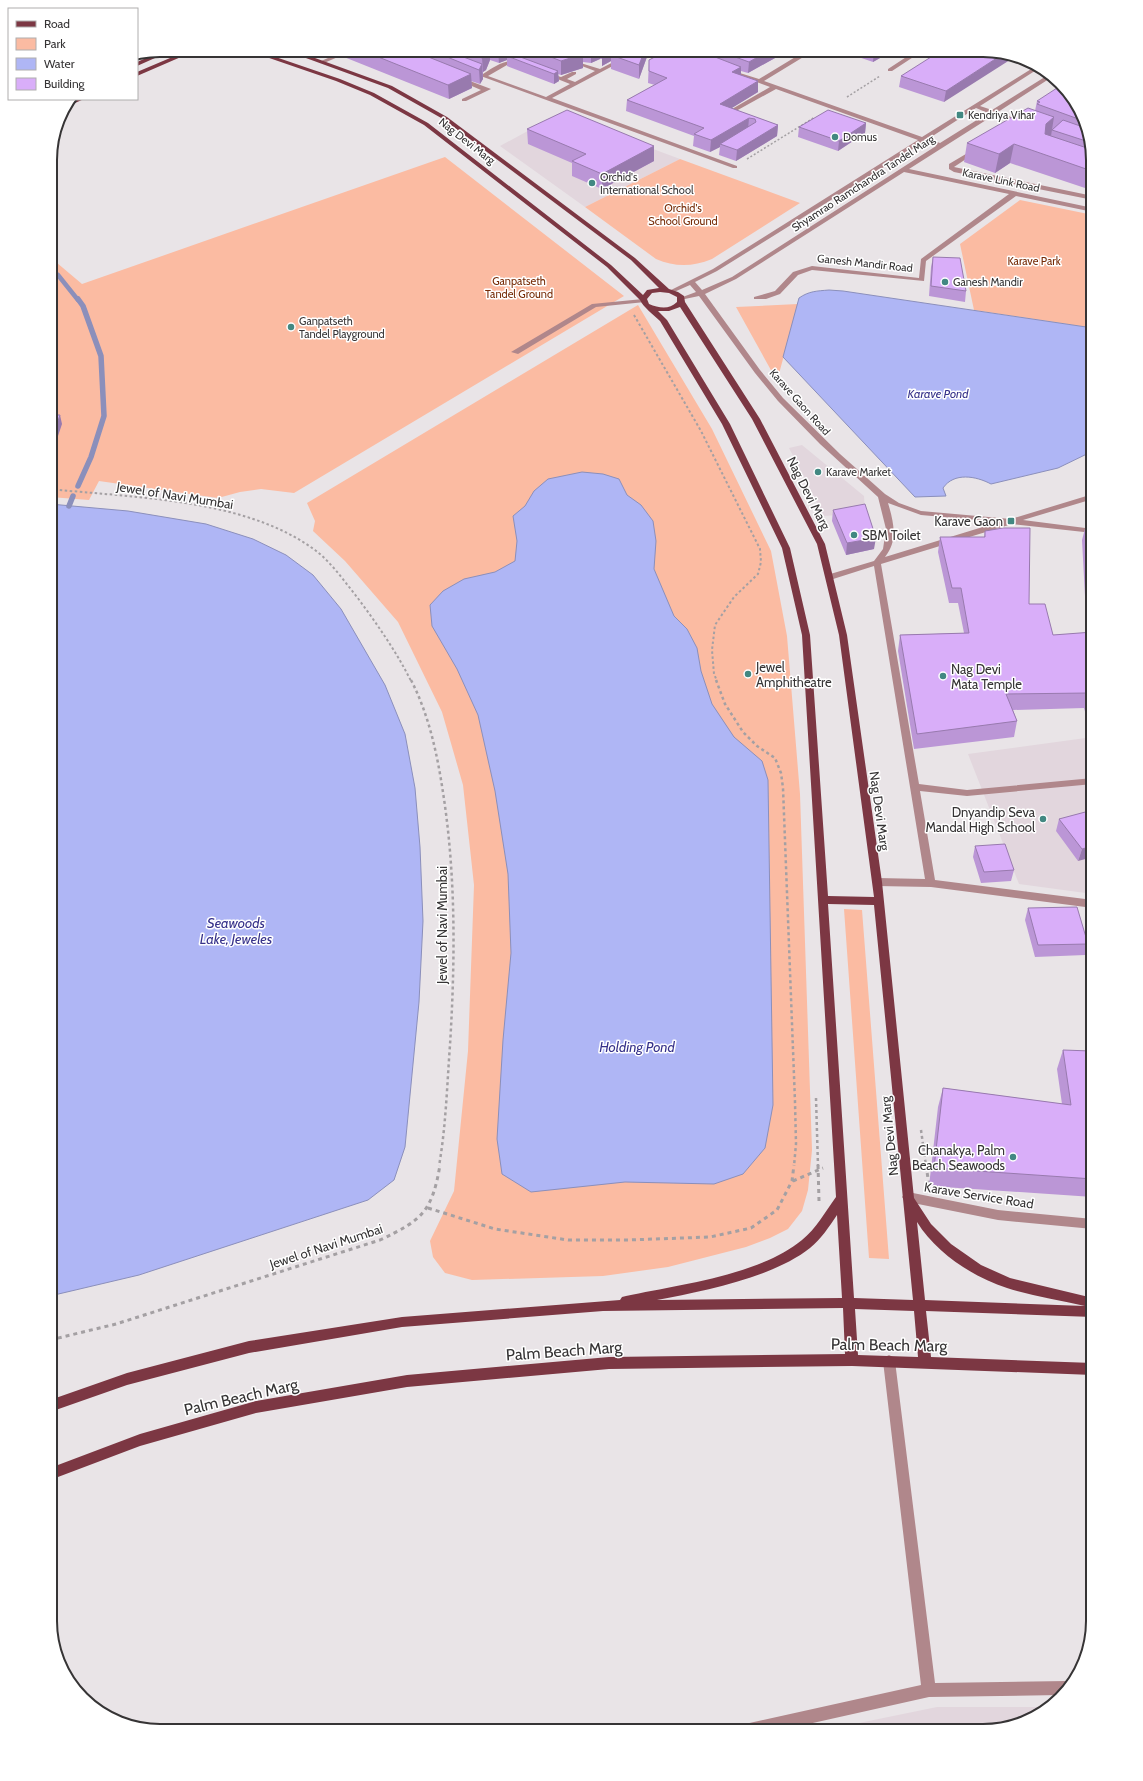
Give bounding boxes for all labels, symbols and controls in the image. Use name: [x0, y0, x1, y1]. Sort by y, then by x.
legend: [8, 8, 138, 100]
text: Road: [44, 16, 70, 31]
text: Park: [44, 36, 66, 51]
text: Water: [44, 56, 75, 71]
text: Building: [44, 76, 86, 91]
place label: Kendriya Vihar: [968, 108, 1036, 122]
marker: Kendriya Vihar: [955, 110, 965, 120]
street label: Nag Devi Marg: [436, 115, 498, 168]
place label: Domus: [843, 130, 877, 144]
street label: Shyamrao Ramchandra Tandel Marg: [789, 131, 937, 234]
marker: Domus: [830, 132, 840, 142]
street label: Karave Link Road: [961, 165, 1041, 195]
place label: Orchid's International School: [600, 170, 694, 197]
marker: Orchid's International School: [587, 178, 597, 188]
park label: Orchid's School Ground: [648, 201, 718, 228]
street label: Ganesh Mandir Road: [817, 251, 913, 275]
park label: Karave Park: [1007, 254, 1061, 268]
park label: Ganpatseth Tandel Ground: [485, 274, 553, 301]
place label: Ganesh Mandir: [953, 275, 1023, 289]
marker: Ganesh Mandir: [940, 277, 950, 287]
place label: Ganpatseth Tandel Playground: [299, 314, 385, 341]
marker: Ganpatseth Tandel Playground: [286, 322, 296, 332]
street label: Karave Gaon Road: [766, 366, 834, 438]
water label: Karave Pond: [907, 386, 969, 401]
street label: Nag Devi Marg: [784, 454, 835, 533]
place label: Karave Market: [826, 465, 891, 479]
marker: Karave Market: [813, 467, 823, 477]
street label: Jewel of Navi Mumbai: [114, 478, 235, 512]
place label: Karave Gaon: [934, 513, 1003, 529]
marker: Karave Gaon: [1006, 516, 1016, 526]
place label: SBM Toilet: [862, 527, 921, 543]
marker: SBM Toilet: [849, 530, 859, 540]
place label: Jewel Amphitheatre: [755, 659, 832, 690]
place label: Nag Devi Mata Temple: [951, 661, 1022, 692]
marker: Jewel Amphitheatre: [743, 669, 753, 679]
marker: Nag Devi Mata Temple: [938, 671, 948, 681]
street label: Nag Devi Marg: [867, 770, 894, 852]
place label: Dnyandip Seva Mandal High School: [925, 804, 1036, 835]
marker: Dnyandip Seva Mandal High School: [1038, 814, 1048, 824]
street label: Jewel of Navi Mumbai: [434, 866, 450, 985]
water label: Seawoods Lake, Jeweles: [200, 914, 273, 948]
water label: Holding Pond: [599, 1038, 676, 1056]
street label: Nag Devi Marg: [877, 1095, 901, 1177]
place label: Chanakya, Palm Beach Seawoods: [912, 1142, 1006, 1173]
marker: Chanakya, Palm Beach Seawoods: [1008, 1152, 1018, 1162]
street label: Karave Service Road: [923, 1178, 1035, 1212]
street label: Jewel of Navi Mumbai: [266, 1220, 385, 1272]
street label: Palm Beach Marg: [831, 1334, 948, 1356]
street label: Palm Beach Marg: [505, 1337, 624, 1365]
street label: Palm Beach Marg: [182, 1374, 301, 1419]

